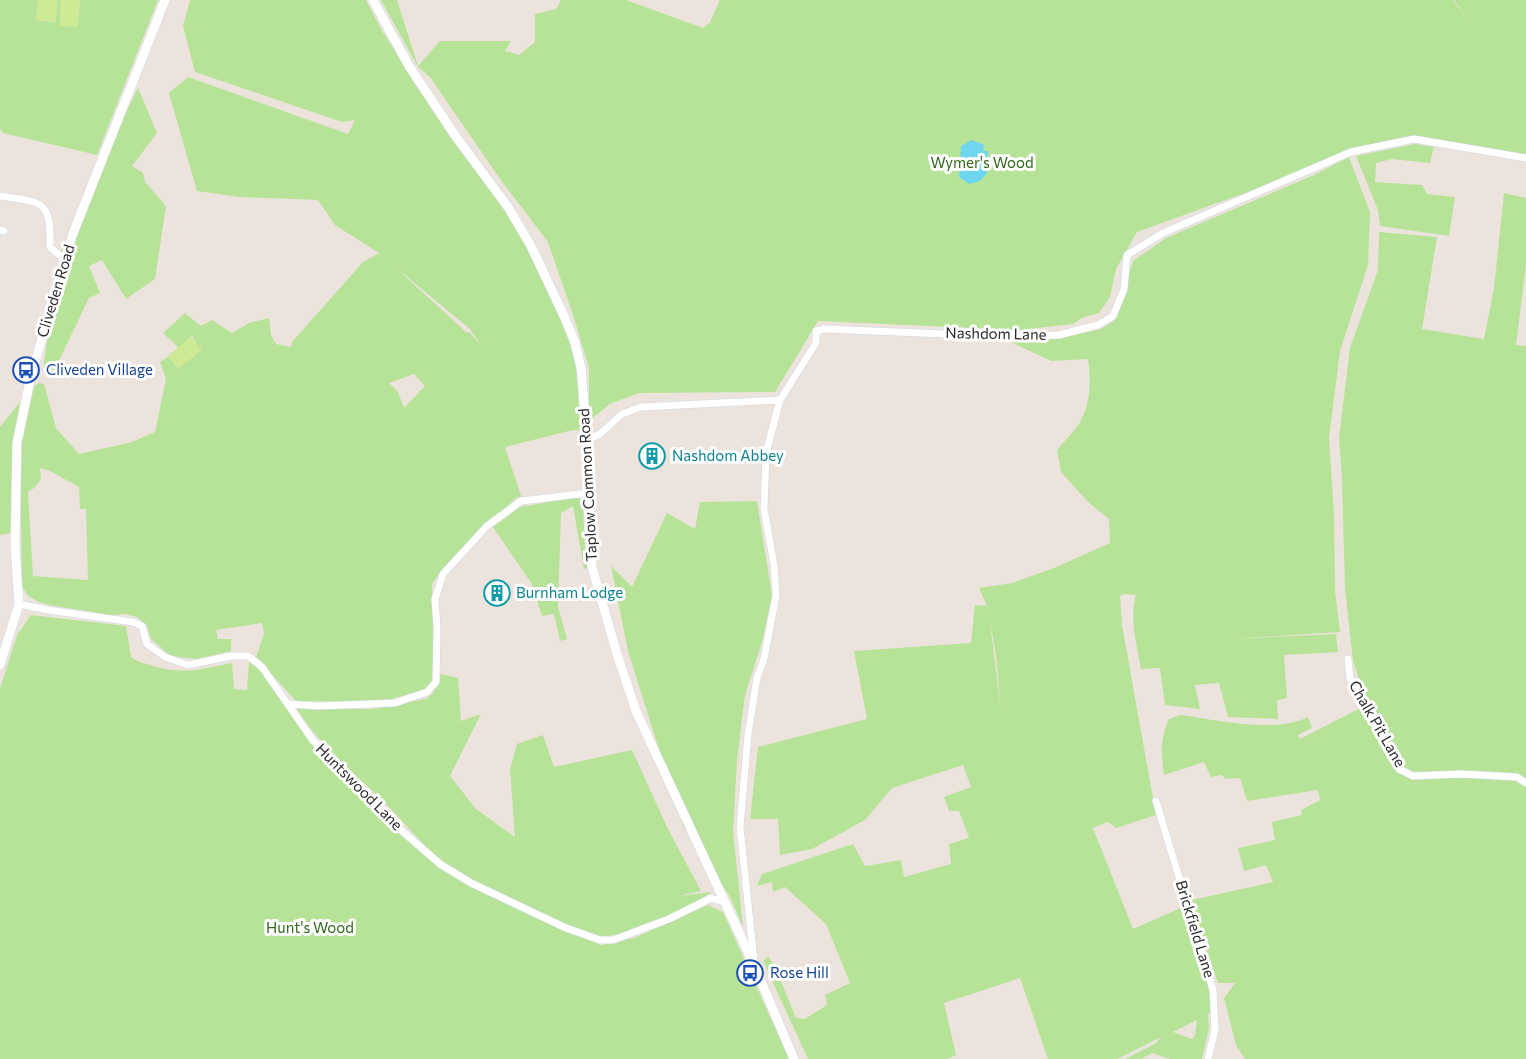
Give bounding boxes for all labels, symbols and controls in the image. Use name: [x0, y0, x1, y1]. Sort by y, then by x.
park label: Wymer's Wood: [930, 153, 1034, 171]
street label: Cliveden Road: [32, 242, 78, 339]
street label: Nashdom Lane: [945, 323, 1047, 343]
bus stop icon: Cliveden Village: [11, 355, 41, 385]
place label: Cliveden Village: [46, 360, 153, 378]
street label: Taplow Common Road: [574, 408, 600, 562]
building icon: Nashdom Abbey: [637, 441, 667, 471]
place label: Nashdom Abbey: [672, 446, 784, 464]
building icon: Burnham Lodge: [482, 578, 512, 608]
place label: Burnham Lodge: [516, 583, 623, 601]
street label: Chalk Pit Lane: [1346, 677, 1410, 770]
street label: Huntswood Lane: [313, 739, 407, 833]
street label: Brickfield Lane: [1173, 878, 1219, 980]
park label: Hunt's Wood: [266, 918, 354, 936]
bus stop icon: Rose Hill: [735, 958, 765, 988]
place label: Rose Hill: [770, 963, 829, 981]

